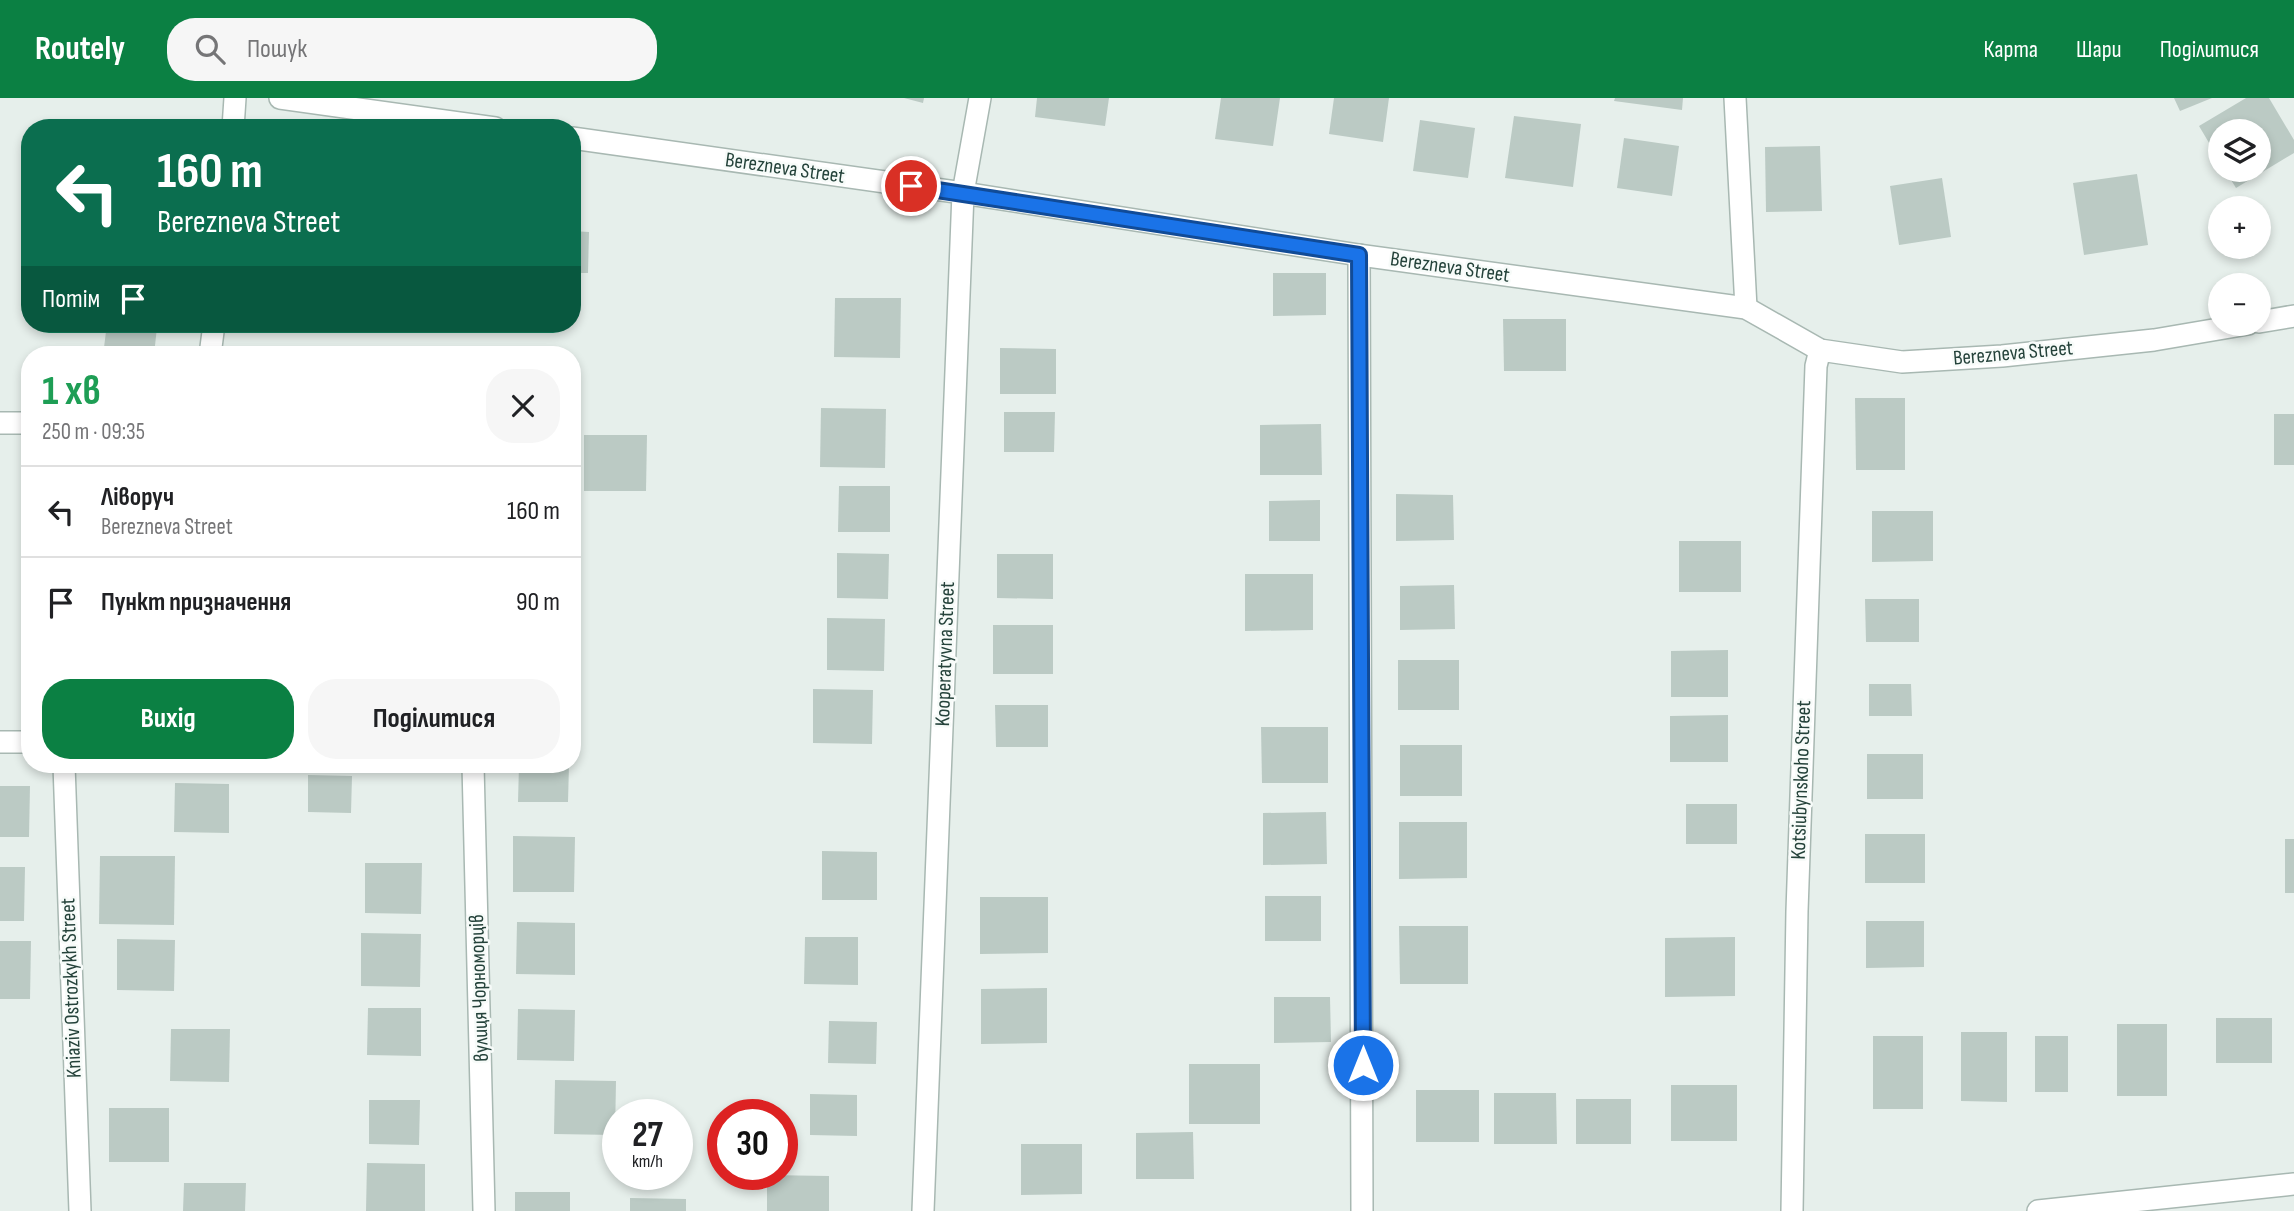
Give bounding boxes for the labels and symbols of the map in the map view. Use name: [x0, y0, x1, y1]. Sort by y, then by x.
street label: Berezneva Street: [724, 147, 846, 189]
pin: [881, 156, 941, 216]
street label: Berezneva Street: [1389, 246, 1511, 288]
street label: Berezneva Street: [1952, 335, 2074, 371]
street label: Kooperatyvna Street: [930, 581, 960, 727]
street label: Kotsiubynskoho Street: [1786, 700, 1816, 860]
street label: Kniaziv Ostrozkykh Street: [55, 898, 87, 1078]
street label: вулиця Чорноморців: [464, 914, 494, 1062]
position arrow: [1326, 1028, 1400, 1102]
speed limit sign: 30: [707, 1099, 798, 1190]

